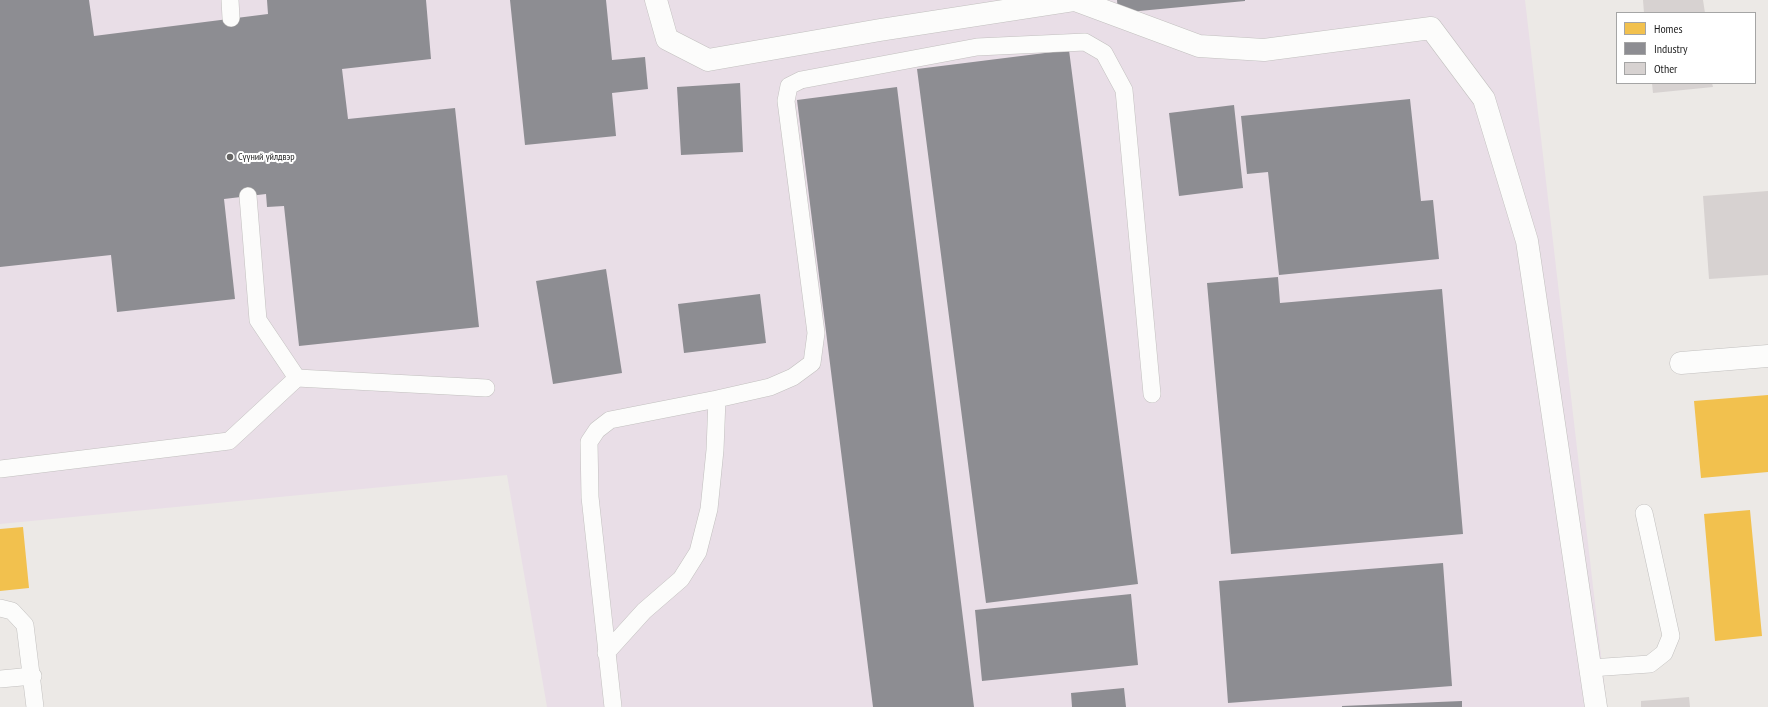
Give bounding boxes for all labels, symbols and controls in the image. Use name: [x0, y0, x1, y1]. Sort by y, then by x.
legend: [1616, 12, 1756, 84]
text: Homes: [1654, 21, 1682, 36]
text: Industry: [1654, 41, 1688, 56]
text: Other: [1654, 61, 1677, 76]
place label: Сүүний үйлдвэр: [238, 151, 294, 163]
marker: Сүүний үйлдвэр: [225, 152, 235, 162]

